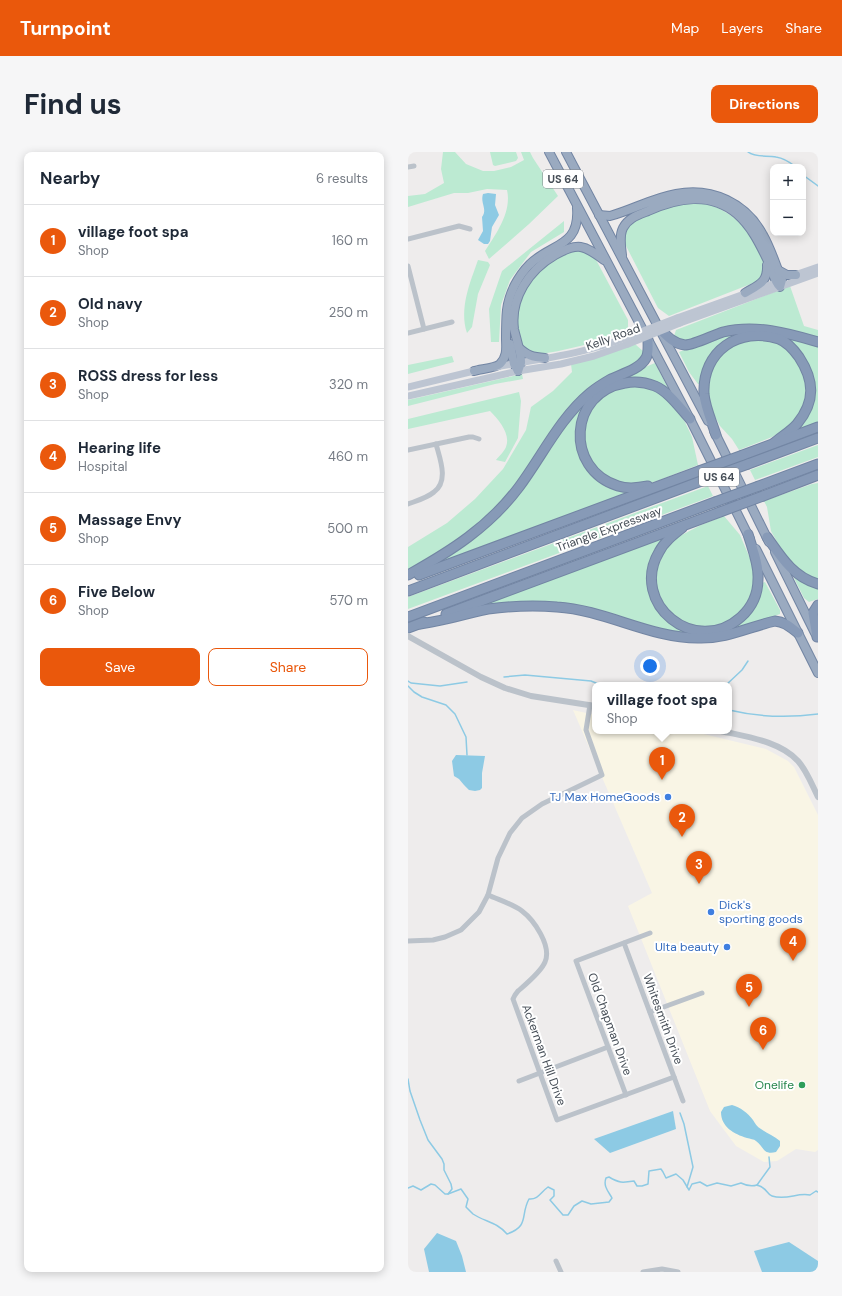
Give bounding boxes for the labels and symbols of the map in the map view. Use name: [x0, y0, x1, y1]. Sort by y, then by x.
road number: US 64: [543, 170, 583, 188]
street label: Kelly Road: [584, 320, 642, 354]
road number: US 64: [699, 468, 739, 486]
street label: Triangle Expressway: [554, 502, 664, 556]
your location: [640, 656, 660, 676]
pin: 1: [649, 747, 675, 780]
place label: TJ Max HomeGoods: [550, 789, 660, 805]
marker: TJ Max HomeGoods: [663, 792, 673, 802]
pin: 2: [669, 804, 695, 837]
pin: 3: [686, 851, 712, 884]
place label: Dick's sporting goods: [719, 897, 803, 927]
marker: Dick's sporting goods: [706, 907, 716, 917]
pin: 4: [780, 928, 806, 961]
place label: Ulta beauty: [655, 939, 719, 955]
marker: Ulta beauty: [722, 942, 732, 952]
street label: Old Chapman Drive: [584, 971, 636, 1078]
street label: Whitesmith Drive: [639, 971, 687, 1067]
pin: 5: [736, 974, 762, 1007]
street label: Ackerman Hill Drive: [518, 1002, 570, 1108]
pin: 6: [750, 1017, 776, 1050]
place label: Onelife: [755, 1077, 794, 1093]
marker: Onelife: [797, 1080, 807, 1090]

